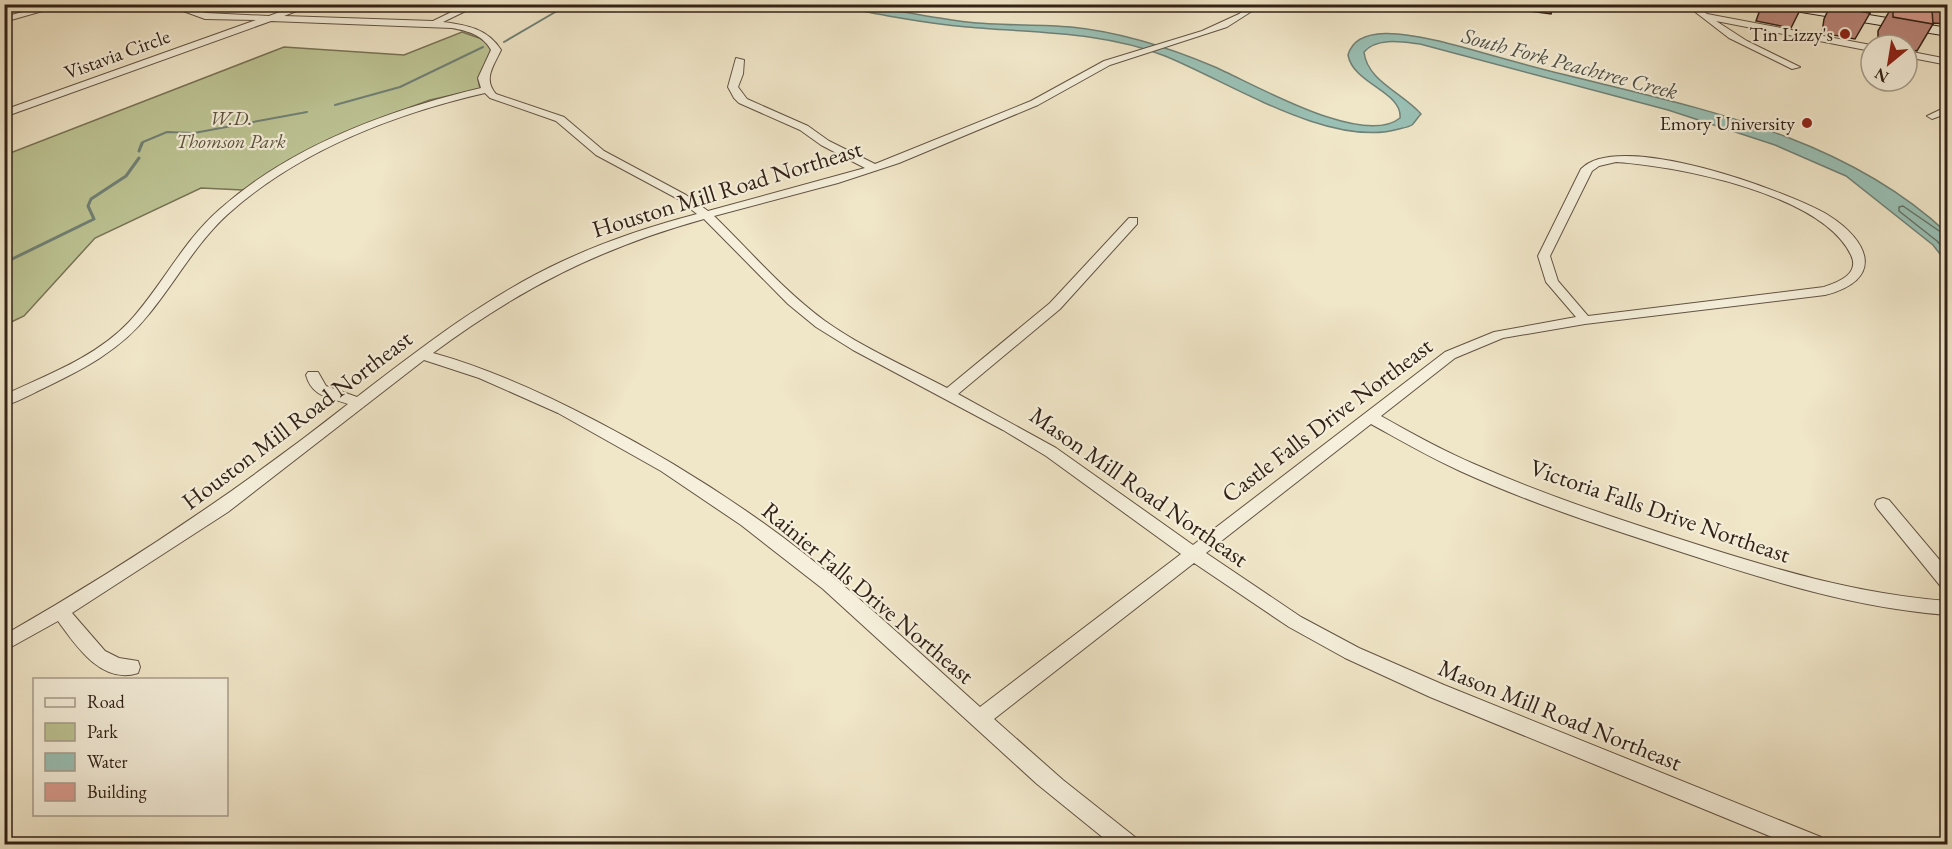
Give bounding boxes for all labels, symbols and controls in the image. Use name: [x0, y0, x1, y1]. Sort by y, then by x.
water label: South Fork Peachtree Creek: [1458, 20, 1681, 106]
place label: Tin Lizzy's: [1749, 21, 1833, 47]
street label: Vistavia Circle: [61, 23, 174, 85]
marker: Tin Lizzy's: [1838, 27, 1852, 41]
north arrow: [1859, 33, 1919, 93]
text: N: [1871, 63, 1893, 88]
park label: W.D. Thomson Park: [176, 105, 286, 154]
place label: Emory University: [1659, 110, 1795, 136]
marker: Emory University: [1800, 116, 1814, 130]
street label: Houston Mill Road Northeast: [588, 133, 866, 244]
street label: Houston Mill Road Northeast: [175, 323, 418, 516]
street label: Castle Falls Drive Northeast: [1215, 330, 1439, 509]
street label: Mason Mill Road Northeast: [1024, 399, 1255, 574]
street label: Victoria Falls Drive Northeast: [1526, 451, 1795, 570]
street label: Rainier Falls Drive Northeast: [756, 495, 981, 691]
street label: Mason Mill Road Northeast: [1434, 652, 1687, 778]
legend: [33, 678, 228, 816]
text: Road: [87, 690, 126, 713]
text: Park: [87, 720, 118, 743]
text: Water: [87, 750, 128, 773]
text: Building: [87, 780, 147, 803]

